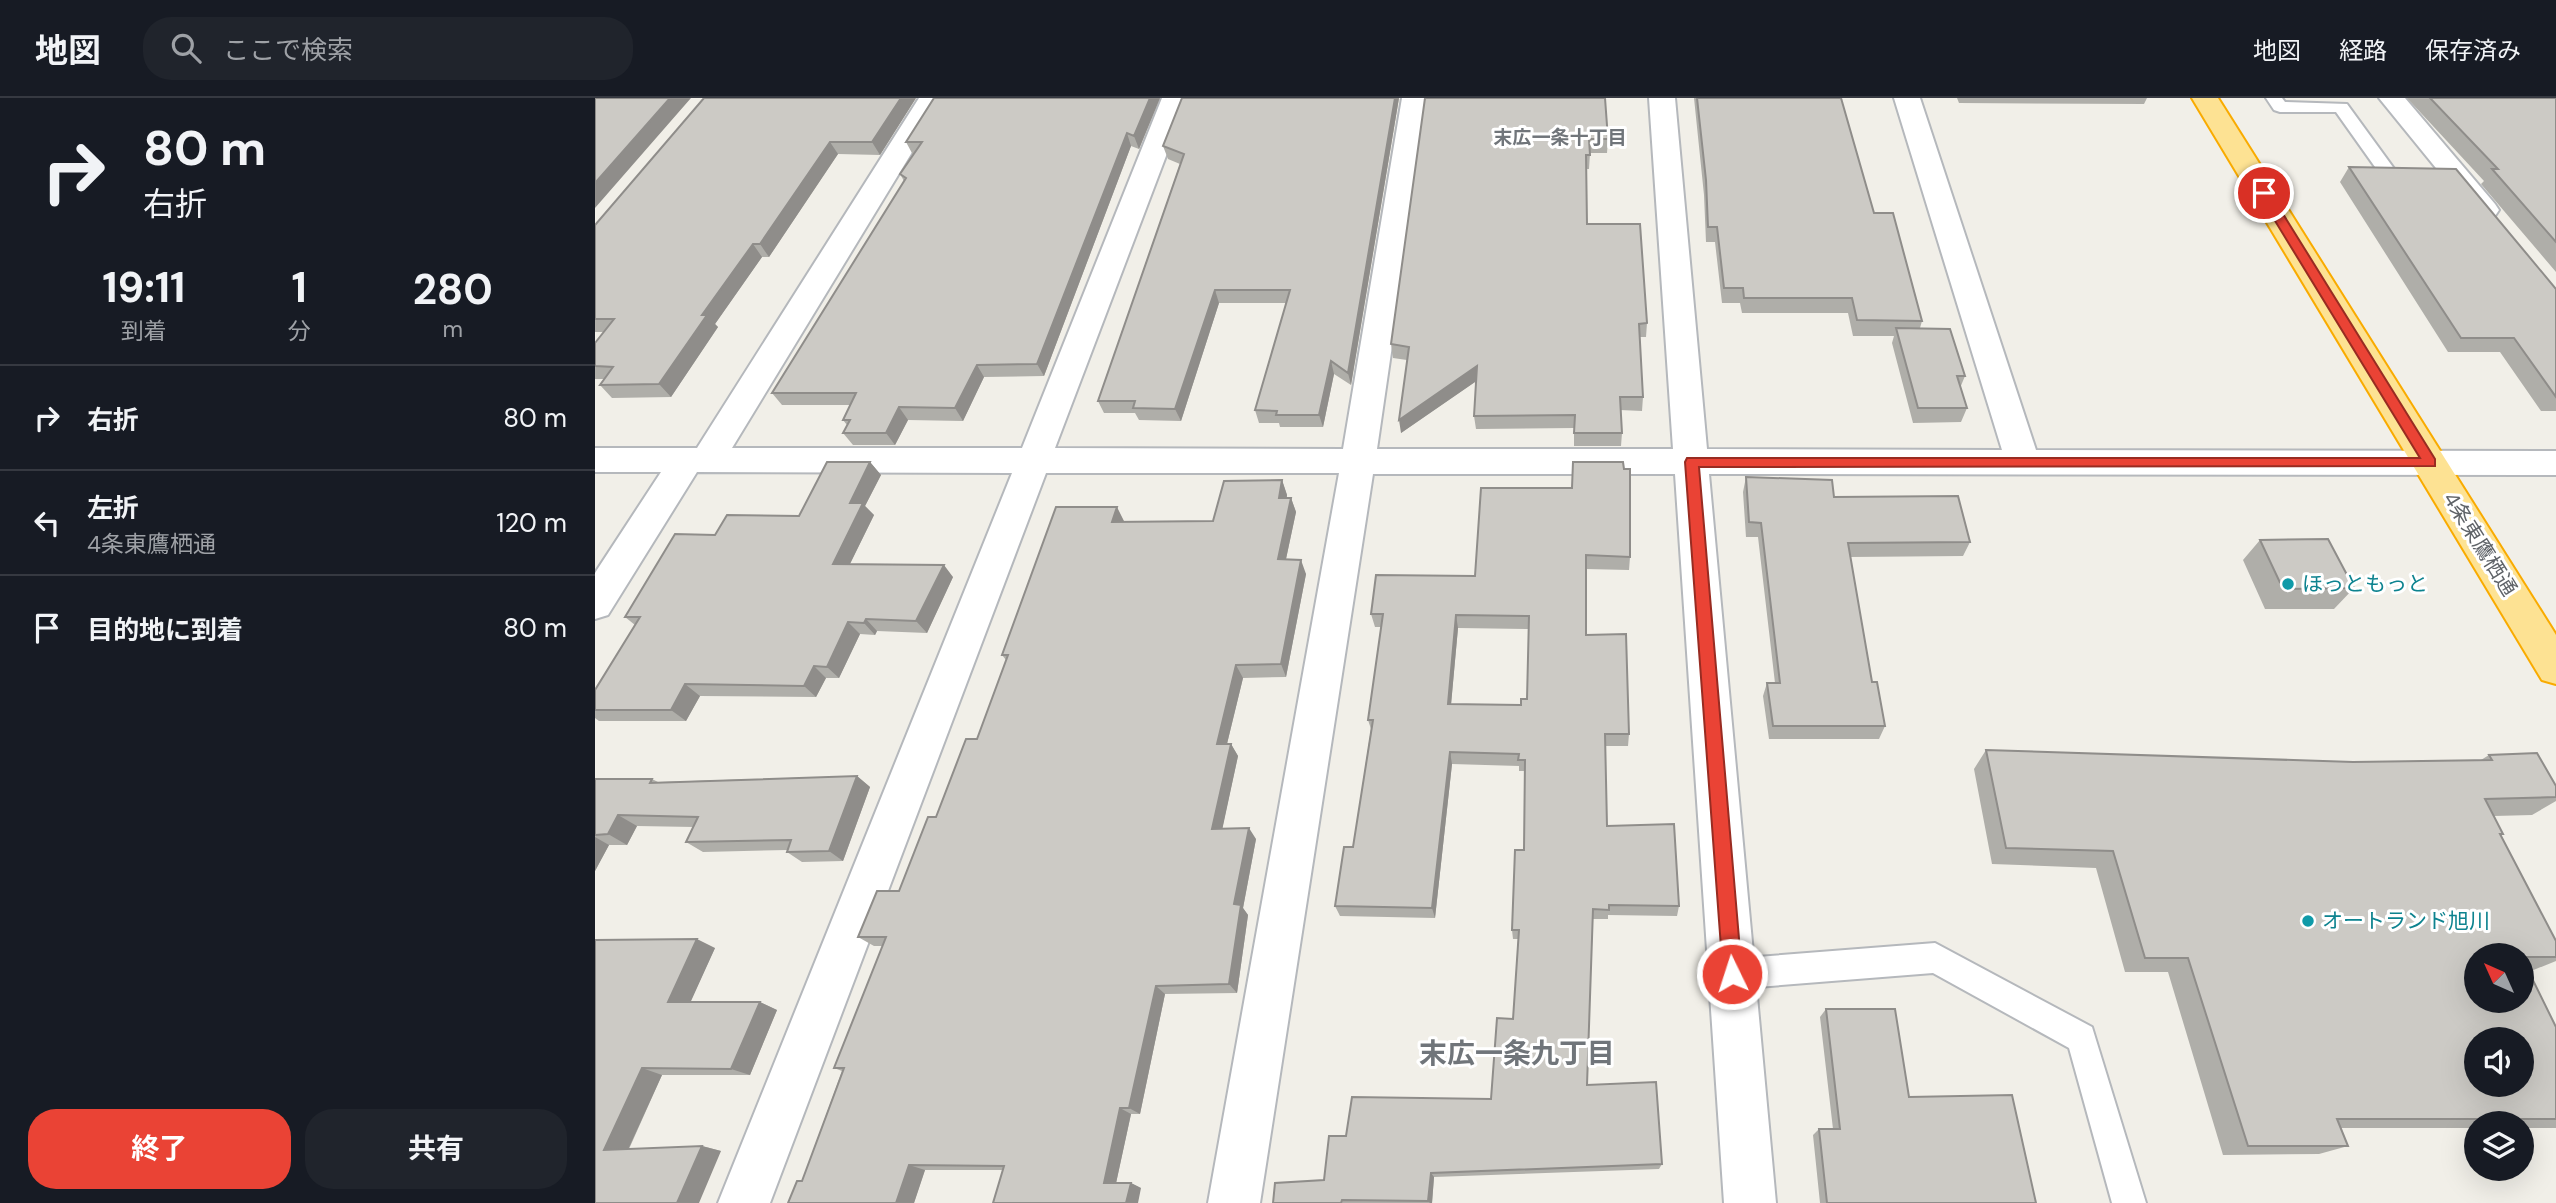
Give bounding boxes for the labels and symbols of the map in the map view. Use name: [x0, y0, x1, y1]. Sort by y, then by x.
district label: 末広一条十丁目: [1493, 125, 1627, 150]
pin: [2234, 163, 2294, 223]
street label: 4条東鷹栖通: [2437, 487, 2523, 601]
place label: ほっともっと: [2302, 570, 2428, 598]
marker: ほっともっと: [2280, 576, 2296, 592]
place label: オートランド旭川: [2322, 907, 2490, 935]
marker: オートランド旭川: [2300, 913, 2316, 929]
position arrow: [1695, 937, 1769, 1011]
north arrow: [2464, 943, 2534, 1013]
district label: 末広一条九丁目: [1419, 1035, 1615, 1072]

